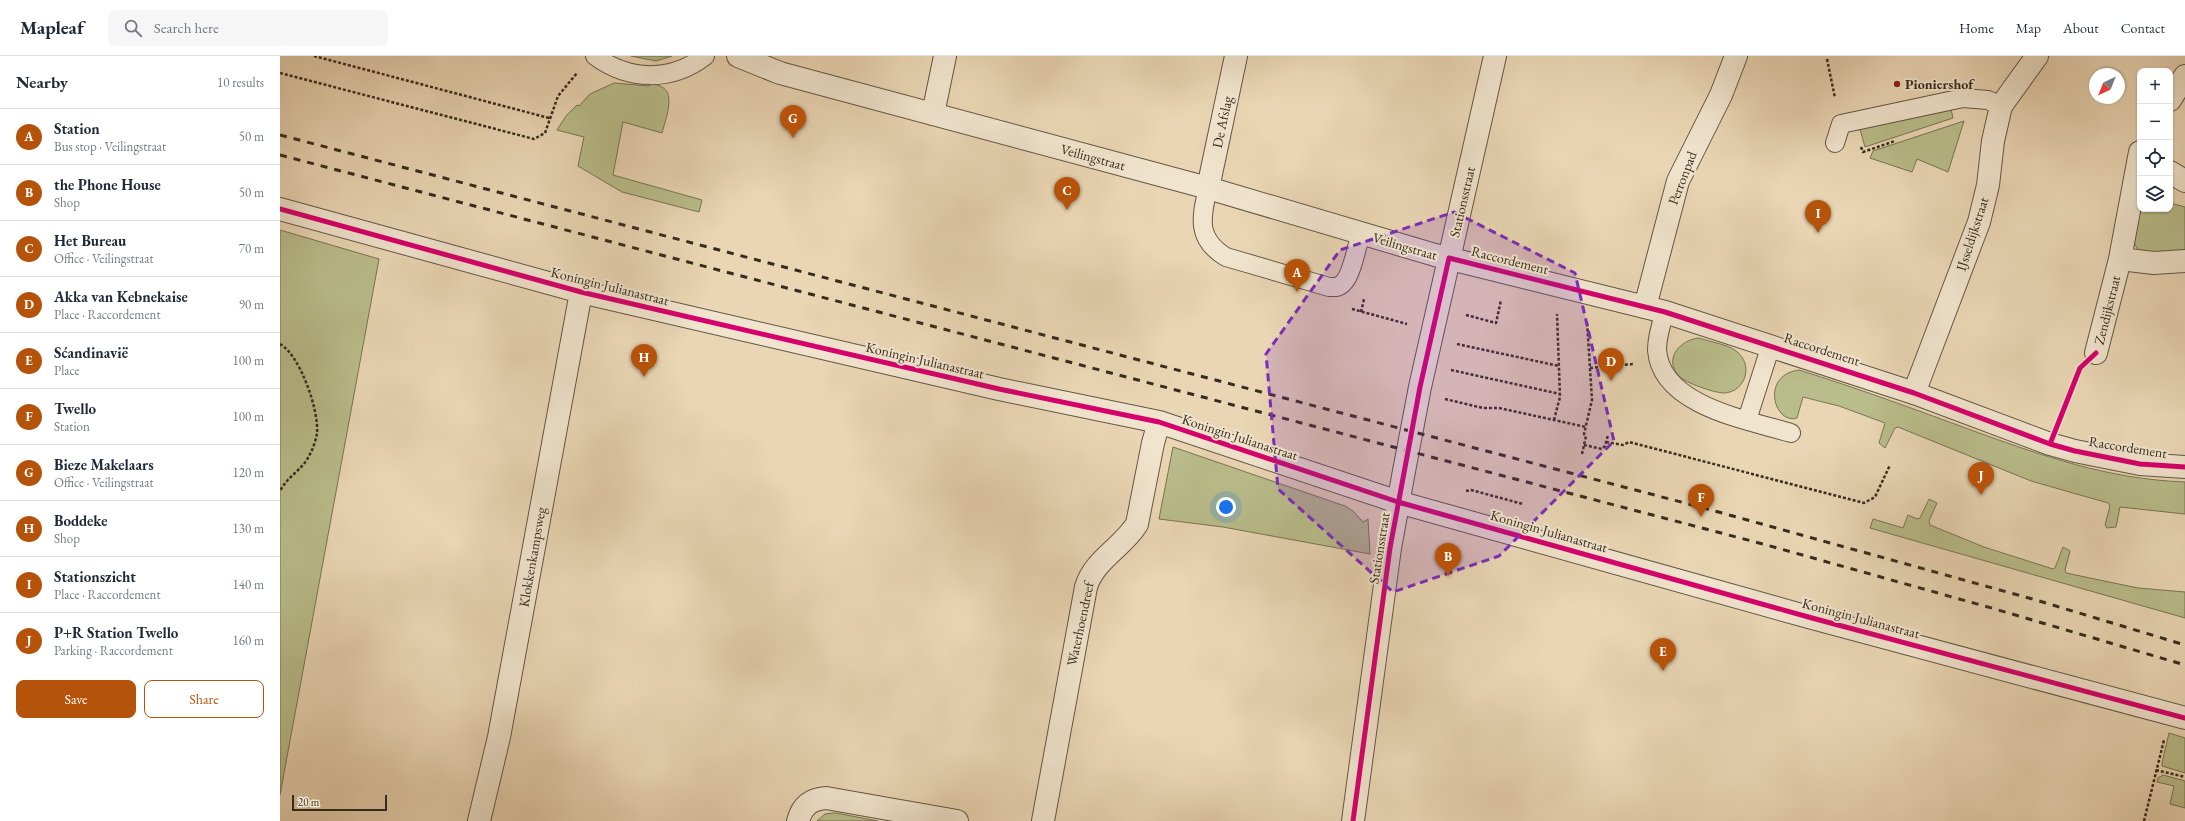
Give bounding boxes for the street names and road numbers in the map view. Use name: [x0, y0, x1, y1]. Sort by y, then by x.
street label: De Afslag: [1208, 94, 1236, 150]
street label: Veilingstraat: [1059, 140, 1128, 174]
street label: Perronpad: [1664, 148, 1701, 207]
street label: Stationsstraat: [1445, 164, 1479, 239]
street label: IJsseldijkstraat: [1952, 194, 1993, 273]
street label: Veilingstraat: [1371, 228, 1440, 264]
street label: Raccordement: [1470, 242, 1551, 278]
street label: Koningin Julianastraat: [549, 263, 671, 310]
street label: Zendijkstraat: [2090, 273, 2124, 346]
street label: Raccordement: [1782, 328, 1863, 370]
street label: Koningin Julianastraat: [864, 338, 987, 383]
street label: Koningin Julianastraat: [1180, 410, 1301, 464]
street label: Raccordement: [2088, 432, 2169, 462]
street label: Klokkenkampsweg: [514, 505, 550, 608]
street label: Koningin Julianastraat: [1488, 506, 1610, 556]
street label: Stationsstraat: [1364, 510, 1394, 585]
street label: Waterhoendreef: [1062, 579, 1098, 668]
street label: Koningin Julianastraat: [1800, 594, 1922, 643]

